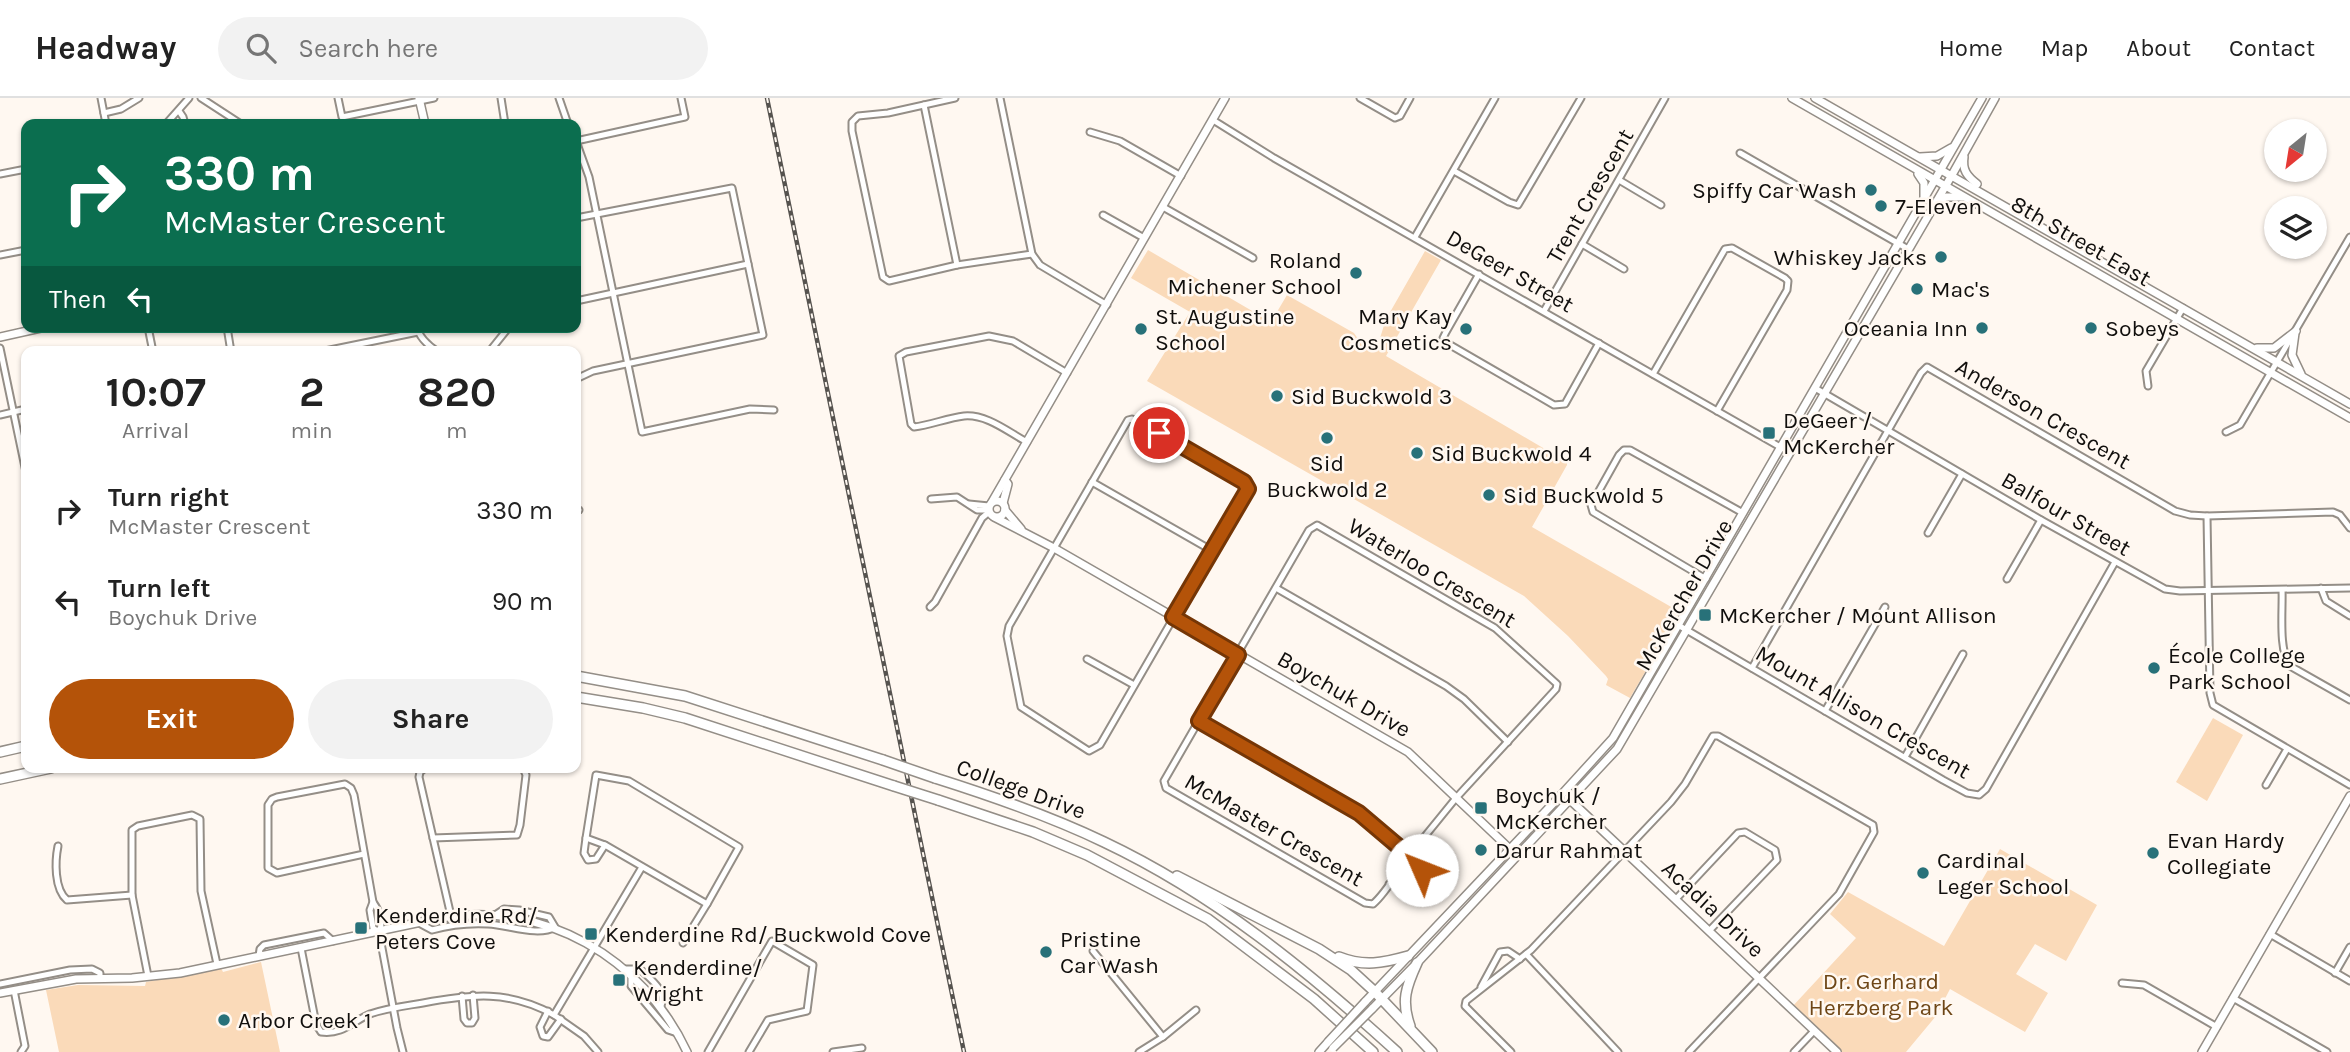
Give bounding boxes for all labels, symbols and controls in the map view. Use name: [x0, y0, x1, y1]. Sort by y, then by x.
search box: [218, 17, 708, 80]
text: Headway: [35, 29, 176, 67]
icon: search: [242, 29, 280, 67]
text: Search here: [298, 33, 438, 64]
text: Home: [1939, 34, 2003, 62]
text: Map: [2041, 34, 2088, 62]
text: About: [2126, 34, 2191, 62]
text: Contact: [2229, 34, 2315, 62]
north arrow: [2264, 119, 2328, 182]
map controls: [2264, 119, 2327, 259]
street label: Trent Crescent: [1541, 124, 1639, 268]
text: 330 m: [164, 145, 315, 202]
icon: right: [49, 147, 140, 238]
place label: Spiffy Car Wash: [1692, 177, 1857, 204]
marker: Spiffy Car Wash: [1863, 182, 1879, 198]
street label: 8th Street East: [2006, 190, 2156, 292]
place label: 7-Eleven: [1895, 193, 1982, 220]
button: layers: [2264, 196, 2327, 259]
marker: 7-Eleven: [1873, 198, 1889, 214]
text: McMaster Crescent: [164, 204, 446, 241]
street label: DeGeer Street: [1442, 224, 1579, 318]
place label: Whiskey Jacks: [1774, 244, 1927, 271]
place label: Roland Michener School: [1167, 247, 1342, 300]
marker: Whiskey Jacks: [1933, 249, 1949, 265]
marker: Roland Michener School: [1348, 265, 1364, 281]
place label: Mac's: [1931, 276, 1990, 303]
icon: left: [121, 280, 159, 318]
marker: Mac's: [1909, 281, 1925, 297]
text: Then: [49, 284, 107, 315]
place label: St. Augustine School: [1155, 303, 1294, 356]
place label: Mary Kay Cosmetics: [1340, 303, 1452, 356]
place label: Oceania Inn: [1844, 315, 1968, 342]
place label: Sobeys: [2105, 315, 2180, 342]
marker: Oceania Inn: [1974, 320, 1990, 336]
marker: Sobeys: [2083, 320, 2099, 336]
marker: St. Augustine School: [1133, 321, 1149, 337]
marker: Mary Kay Cosmetics: [1458, 321, 1474, 337]
street label: Anderson Crescent: [1951, 353, 2136, 475]
text: 10:07: [106, 367, 206, 417]
text: 2: [299, 367, 324, 417]
text: 820: [417, 367, 496, 417]
place label: Sid Buckwold 3: [1291, 383, 1452, 410]
marker: Sid Buckwold 3: [1269, 388, 1285, 404]
pin: [1129, 403, 1189, 463]
place label: DeGeer / McKercher: [1783, 407, 1895, 460]
icon: arrive: [1140, 414, 1178, 452]
text: Arrival: [122, 417, 189, 444]
text: min: [290, 417, 333, 444]
text: m: [446, 417, 468, 444]
marker: DeGeer / McKercher: [1761, 425, 1777, 441]
marker: Sid Buckwold 2: [1319, 430, 1335, 446]
place label: Sid Buckwold 4: [1431, 440, 1592, 467]
marker: Sid Buckwold 4: [1409, 445, 1425, 461]
place label: Sid Buckwold 2: [1266, 450, 1388, 503]
street label: Balfour Street: [1997, 466, 2136, 562]
text: Turn right: [108, 482, 229, 513]
place label: Sid Buckwold 5: [1503, 482, 1664, 509]
marker: Sid Buckwold 5: [1481, 487, 1497, 503]
icon: right: [49, 492, 87, 530]
text: 330 m: [476, 495, 553, 526]
street label: Waterloo Crescent: [1343, 512, 1521, 634]
text: McMaster Crescent: [108, 513, 310, 540]
street label: McKercher Drive: [1630, 514, 1738, 676]
text: Turn left: [108, 573, 210, 604]
icon: left: [49, 583, 87, 621]
text: 90 m: [492, 586, 553, 617]
place label: McKercher / Mount Allison: [1719, 602, 1997, 629]
text: Boychuk Drive: [108, 604, 257, 631]
marker: McKercher / Mount Allison: [1697, 607, 1713, 623]
street label: Mount Allison Crescent: [1751, 639, 1975, 785]
place label: École College Park School: [2168, 642, 2305, 695]
street label: Boychuk Drive: [1273, 645, 1415, 743]
marker: École College Park School: [2146, 660, 2162, 676]
button: Exit: [49, 679, 294, 759]
button: Share: [308, 679, 553, 759]
street label: College Drive: [953, 753, 1089, 825]
street label: McMaster Crescent: [1180, 768, 1369, 892]
place label: Boychuk / McKercher: [1495, 782, 1607, 835]
marker: Boychuk / McKercher: [1473, 800, 1489, 816]
place label: Evan Hardy Collegiate: [2167, 827, 2284, 880]
position arrow: [1385, 833, 1459, 907]
place label: Darur Rahmat: [1495, 837, 1643, 864]
marker: Darur Rahmat: [1473, 842, 1489, 858]
marker: Evan Hardy Collegiate: [2145, 845, 2161, 861]
place label: Cardinal Leger School: [1937, 847, 2069, 900]
street label: Acadia Drive: [1656, 855, 1770, 963]
marker: Cardinal Leger School: [1915, 865, 1931, 881]
place label: Kenderdine Rd/ Peters Cove: [375, 902, 538, 955]
marker: Kenderdine Rd/ Peters Cove: [353, 920, 369, 936]
place label: Kenderdine Rd/ Buckwold Cove: [605, 921, 931, 948]
marker: Kenderdine Rd/ Buckwold Cove: [583, 926, 599, 942]
place label: Pristine Car Wash: [1060, 926, 1159, 979]
marker: Pristine Car Wash: [1038, 944, 1054, 960]
place label: Kenderdine/ Wright: [633, 954, 763, 1007]
park label: Dr. Gerhard Herzberg Park: [1809, 968, 1953, 1021]
marker: Kenderdine/ Wright: [611, 972, 627, 988]
place label: Arbor Creek 1: [238, 1007, 372, 1034]
marker: Arbor Creek 1: [216, 1012, 232, 1028]

